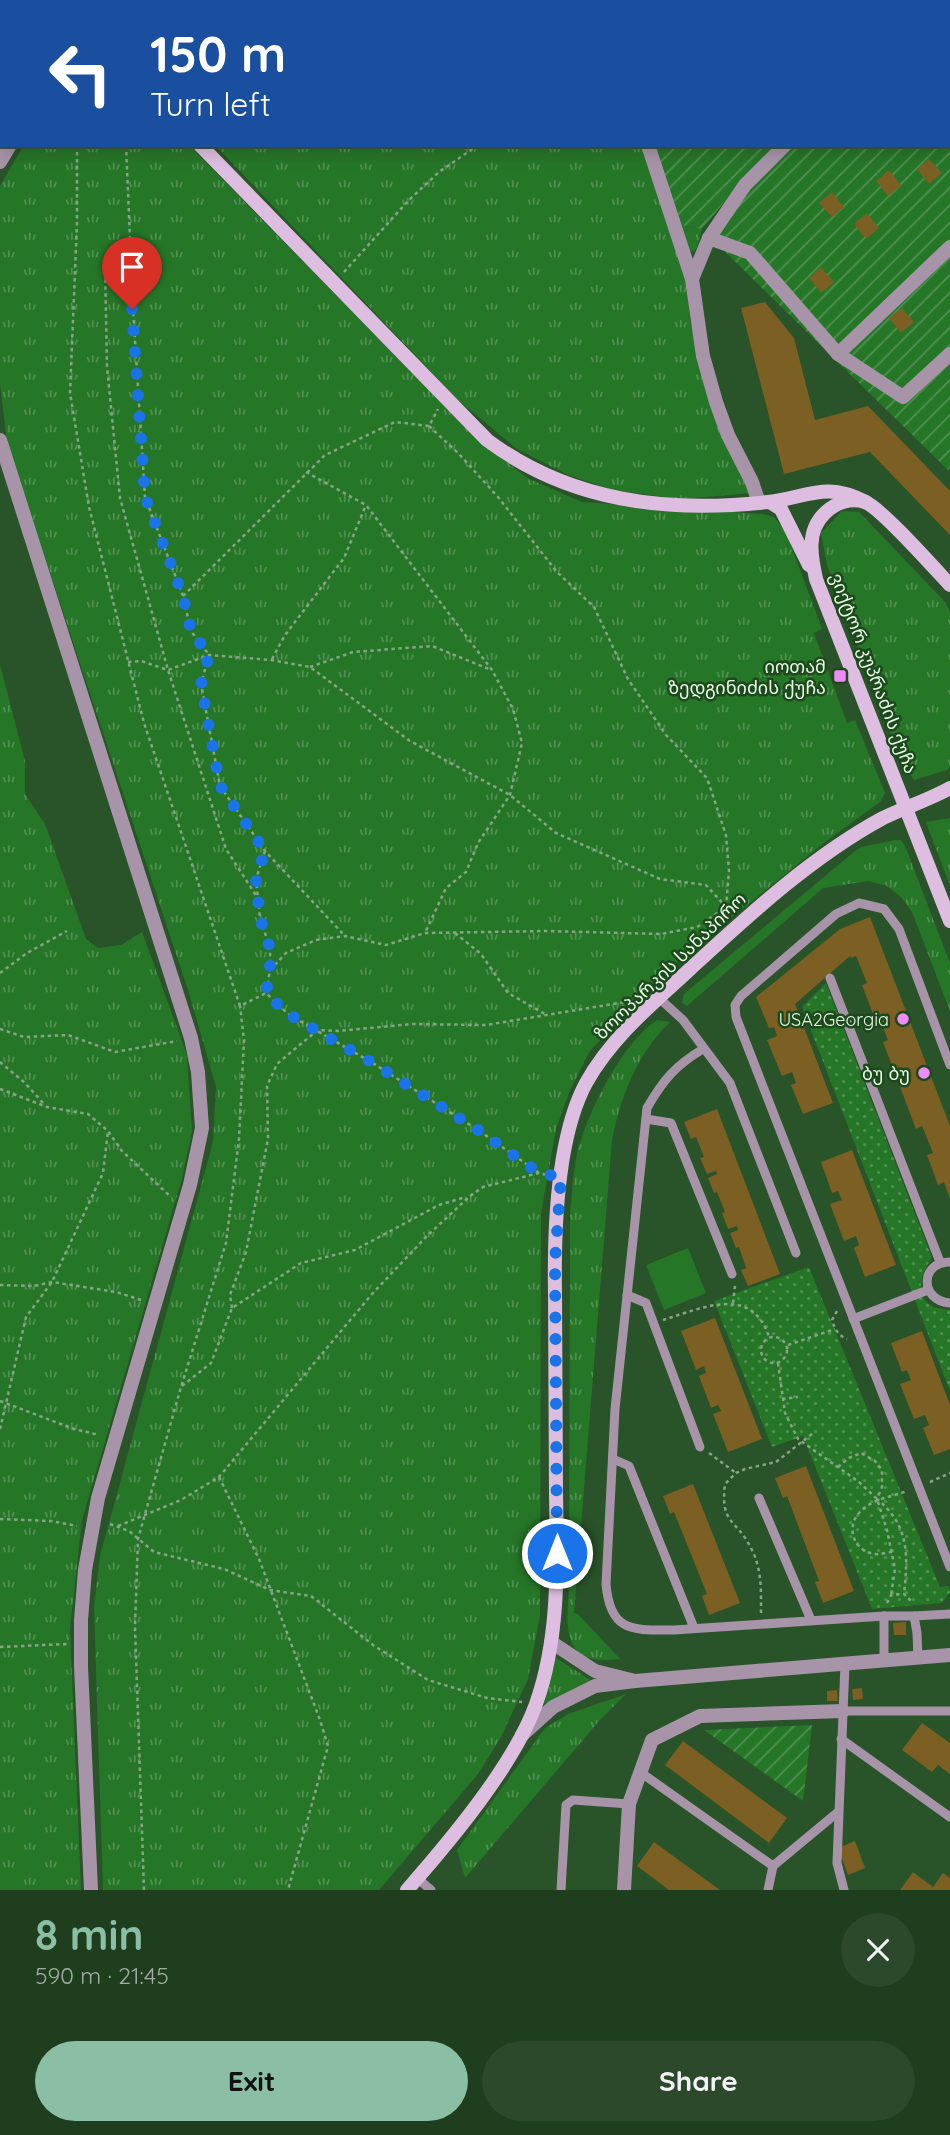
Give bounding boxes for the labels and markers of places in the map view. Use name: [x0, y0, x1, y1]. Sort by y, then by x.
pin: [102, 237, 162, 309]
place label: იოთამ ზედგინიძის ქუჩა: [668, 655, 826, 699]
marker: იოთამ ზედგინიძის ქუჩა: [832, 668, 848, 684]
place label: USA2Georgia: [778, 1008, 889, 1031]
marker: USA2Georgia: [895, 1011, 911, 1027]
place label: ბუ ბუ: [862, 1062, 910, 1085]
marker: ბუ ბუ: [916, 1065, 932, 1081]

